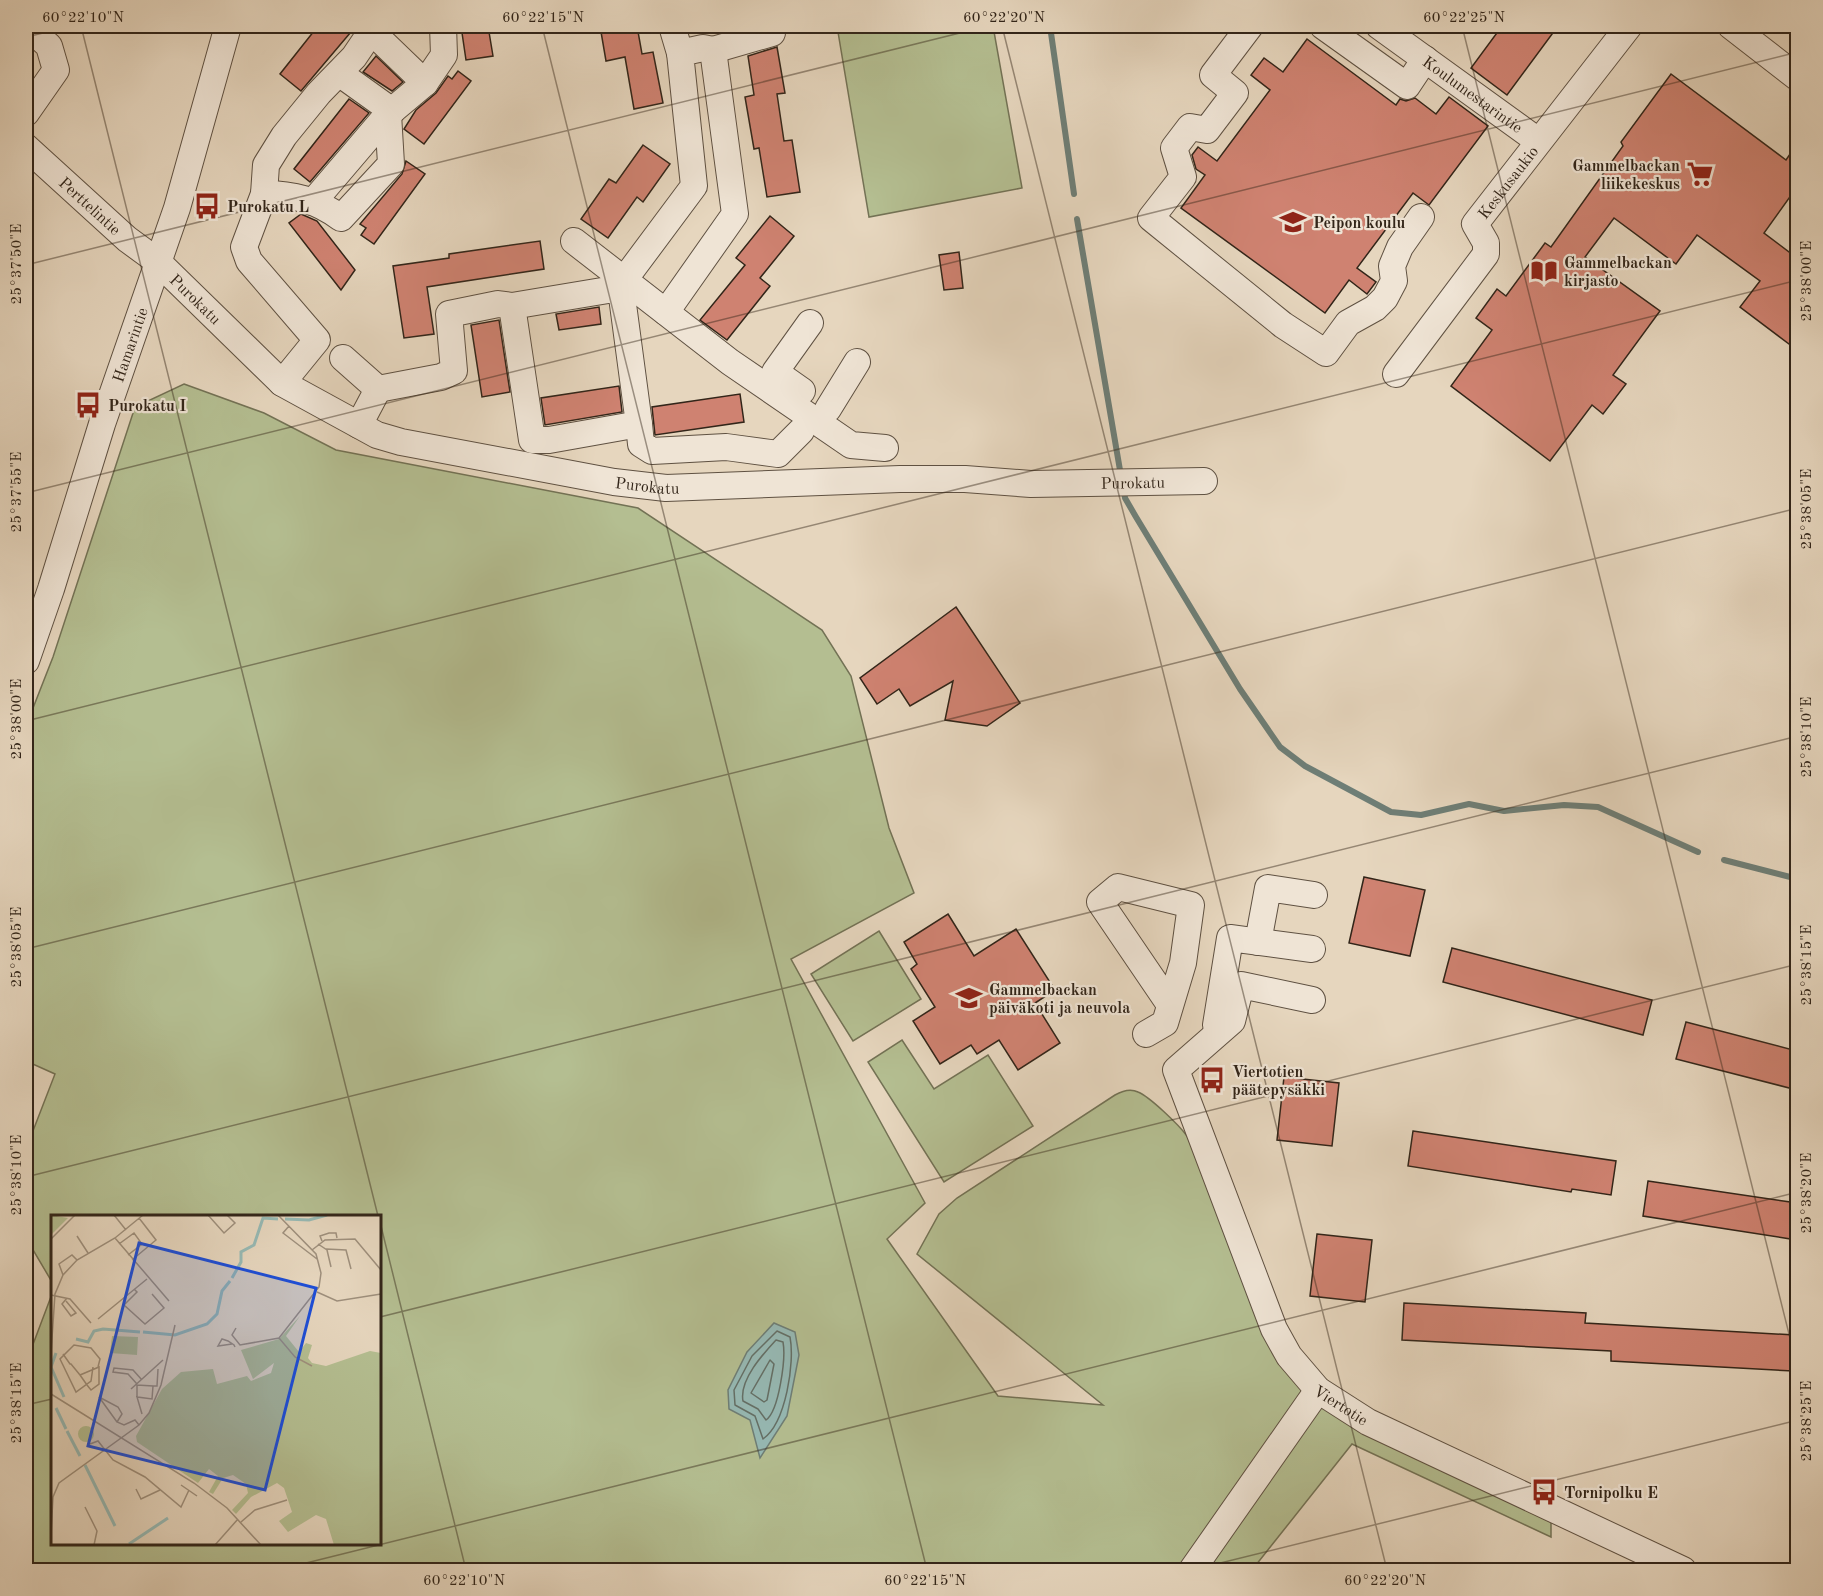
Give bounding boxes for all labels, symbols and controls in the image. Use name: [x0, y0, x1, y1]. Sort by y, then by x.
text: 60°22'10"N: [42, 11, 124, 26]
text: 60°22'15"N: [502, 11, 584, 26]
text: 60°22'20"N: [963, 11, 1045, 26]
text: 60°22'25"N: [1423, 11, 1505, 26]
street label: Koulumestarintie: [1419, 54, 1525, 137]
street label: Keskusaukio: [1476, 144, 1542, 223]
place label: Gammelbackan liikekeskus: [1572, 159, 1680, 193]
supermarket icon: Gammelbackan liikekeskus: [1685, 159, 1715, 189]
street label: Perttelintie: [55, 175, 123, 239]
bus stop icon: Purokatu L: [192, 191, 222, 221]
place label: Purokatu L: [227, 200, 309, 216]
school or university icon: Peipon koulu: [1278, 207, 1308, 237]
place label: Peipon koulu: [1313, 216, 1406, 232]
text: 25°37'50"E: [10, 224, 25, 304]
text: 25°38'00"E: [1800, 241, 1815, 321]
library icon: Gammelbackan kirjasto: [1529, 256, 1559, 286]
place label: Gammelbackan kirjasto: [1564, 256, 1672, 290]
street label: Purokatu: [166, 272, 223, 329]
street label: Hamarintie: [111, 306, 152, 385]
bus stop icon: Purokatu I: [73, 390, 103, 420]
place label: Purokatu I: [108, 399, 186, 415]
text: 25°37'55"E: [10, 452, 25, 532]
text: 25°38'05"E: [1800, 469, 1815, 549]
street label: Purokatu: [614, 476, 680, 498]
street label: Purokatu: [1101, 476, 1166, 493]
text: 25°38'00"E: [10, 679, 25, 759]
text: 25°38'10"E: [1800, 697, 1815, 777]
text: 25°38'05"E: [10, 907, 25, 987]
text: 25°38'15"E: [1800, 925, 1815, 1005]
school or university icon: Gammelbackan päiväkoti ja neuvola: [954, 983, 984, 1013]
place label: Gammelbackan päiväkoti ja neuvola: [989, 983, 1130, 1017]
bus stop icon: Viertotien päätepysäkki: [1197, 1065, 1227, 1095]
place label: Viertotien päätepysäkki: [1232, 1065, 1325, 1099]
text: 25°38'10"E: [10, 1135, 25, 1215]
text: 25°38'20"E: [1800, 1153, 1815, 1233]
inset map: [51, 1215, 381, 1545]
text: 25°38'15"E: [10, 1363, 25, 1443]
text: 25°38'25"E: [1800, 1381, 1815, 1461]
street label: Viertotie: [1310, 1383, 1370, 1430]
bus stop icon: Tornipolku E: [1529, 1477, 1559, 1507]
place label: Tornipolku E: [1564, 1486, 1658, 1502]
text: 60°22'10"N: [423, 1574, 505, 1589]
text: 60°22'15"N: [884, 1574, 966, 1589]
text: 60°22'20"N: [1344, 1574, 1426, 1589]

